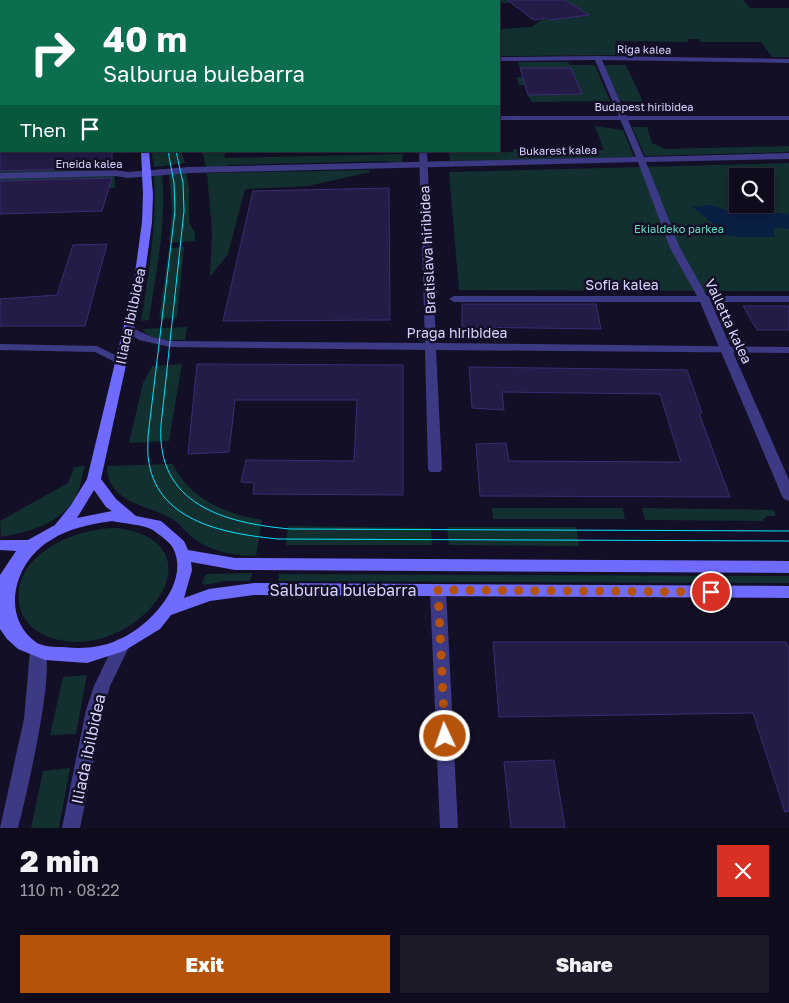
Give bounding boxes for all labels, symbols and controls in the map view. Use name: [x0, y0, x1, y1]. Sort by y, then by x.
text: 40 m: [103, 18, 187, 60]
icon: right: [20, 20, 85, 85]
street label: Riga kalea: [617, 42, 671, 56]
text: Salburua bulebarra: [103, 60, 305, 87]
street label: Budapest hiribidea: [594, 100, 694, 113]
icon: arrive: [76, 115, 104, 143]
text: Then: [20, 118, 66, 141]
street label: Bukarest kalea: [519, 143, 597, 157]
street label: Eneida kalea: [56, 157, 122, 170]
map controls: [729, 168, 774, 213]
button: search: [729, 168, 774, 213]
street label: Bratislava hiribidea: [415, 185, 439, 315]
park label: Ekialdeko parkea: [634, 222, 724, 235]
street label: Iliada ibilbidea: [111, 266, 149, 366]
street label: Sofia kalea: [585, 276, 659, 293]
street label: Valletta kalea: [702, 276, 756, 366]
street label: Praga hiribidea: [407, 324, 508, 341]
pin: [690, 571, 732, 613]
icon: arrive: [697, 578, 725, 606]
street label: Salburua bulebarra: [270, 580, 416, 600]
street label: Iliada ibilbidea: [67, 692, 109, 806]
position arrow: [418, 709, 470, 761]
text: 2 min: [20, 843, 99, 879]
button: close: [717, 845, 769, 897]
text: 110 m · 08:22: [20, 880, 119, 900]
button: Exit: [20, 935, 390, 993]
button: Share: [400, 935, 769, 993]

